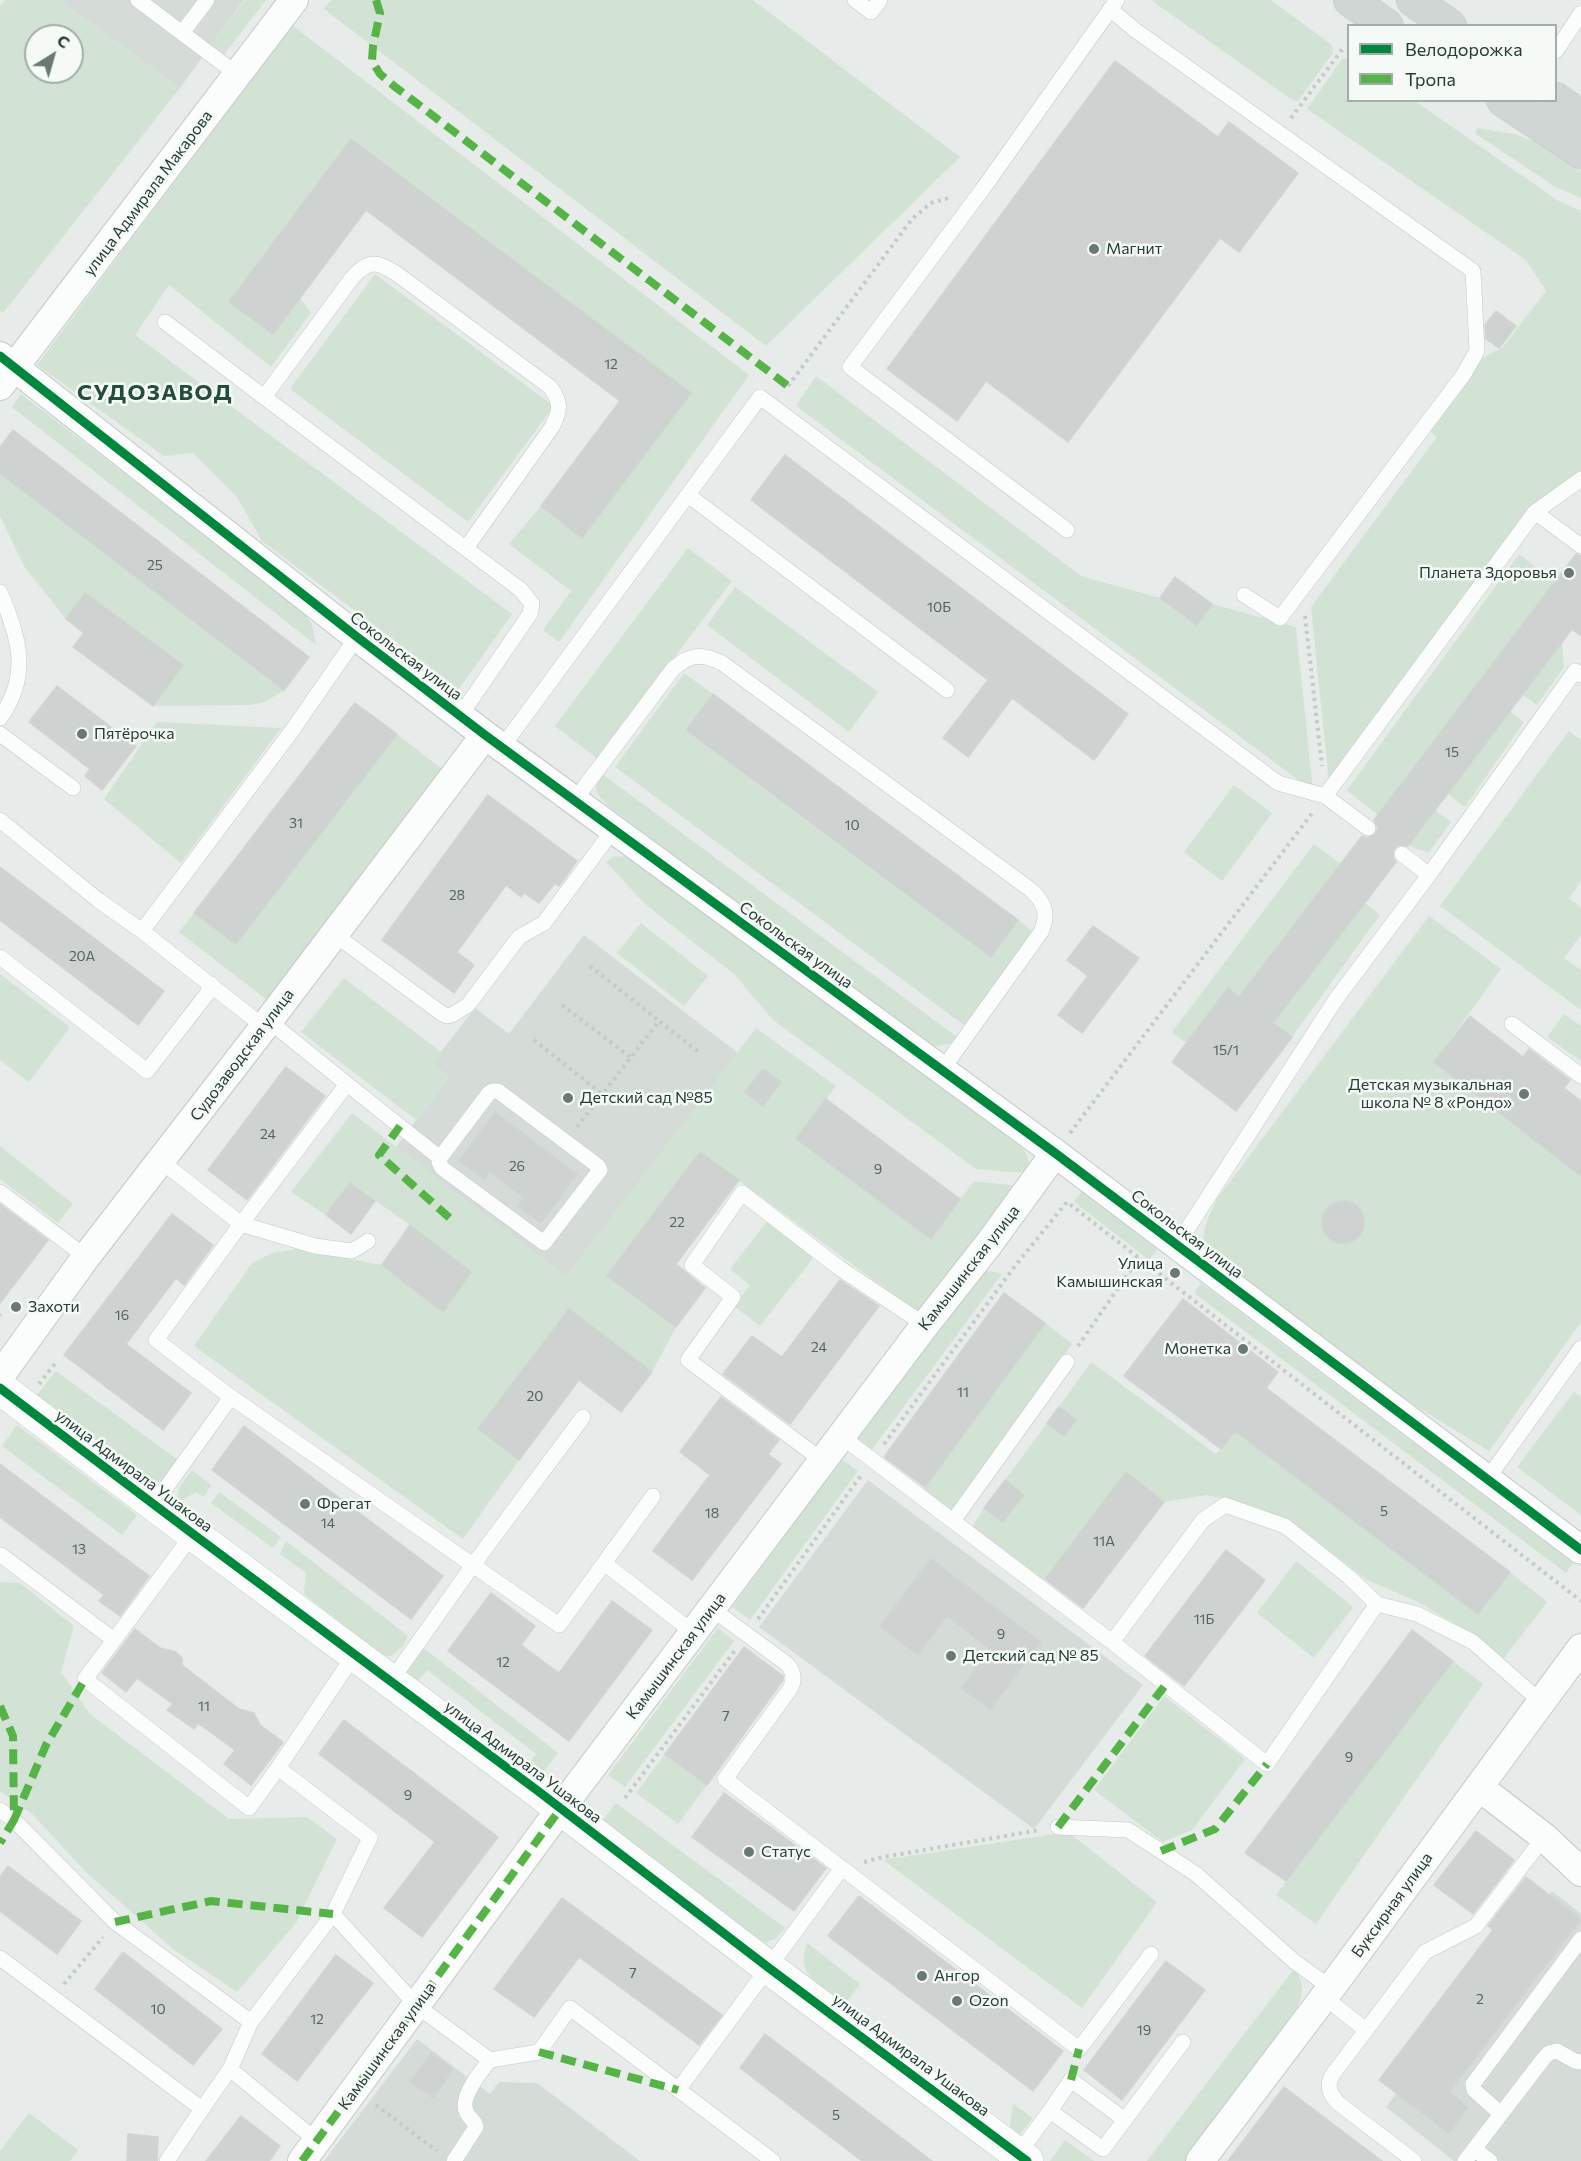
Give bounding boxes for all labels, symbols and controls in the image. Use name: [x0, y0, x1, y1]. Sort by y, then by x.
north arrow: [24, 24, 84, 84]
legend: [1347, 24, 1557, 102]
text: С: [54, 30, 74, 52]
text: Велодорожка: [1405, 38, 1523, 60]
text: Тропа: [1405, 68, 1456, 90]
street label: улица Адмирала Макарова: [80, 107, 216, 279]
place label: Магнит: [1106, 239, 1162, 259]
marker: Магнит: [1087, 242, 1101, 256]
house number: 12: [604, 356, 618, 372]
district label: СУДОЗАВОД: [77, 380, 233, 406]
house number: 25: [147, 557, 163, 573]
place label: Планета Здоровья: [1419, 563, 1557, 583]
marker: Планета Здоровья: [1562, 566, 1576, 580]
house number: 10Б: [927, 599, 951, 615]
street label: Сокольская улица: [346, 608, 466, 704]
place label: Пятёрочка: [94, 724, 174, 744]
marker: Пятёрочка: [75, 727, 89, 741]
house number: 15: [1445, 744, 1459, 760]
house number: 31: [289, 815, 303, 831]
house number: 10: [844, 817, 860, 833]
house number: 28: [449, 887, 465, 903]
street label: Сокольская улица: [735, 897, 857, 993]
house number: 20А: [69, 948, 95, 964]
street label: Судозаводская улица: [186, 985, 298, 1125]
house number: 15/1: [1213, 1042, 1239, 1058]
place label: Детская музыкальная школа № 8 «Рондо»: [1348, 1075, 1512, 1113]
marker: Детская музыкальная школа № 8 «Рондо»: [1517, 1087, 1531, 1101]
place label: Детский сад №85: [580, 1088, 713, 1108]
marker: Детский сад №85: [561, 1091, 575, 1105]
house number: 24: [260, 1126, 276, 1142]
house number: 26: [509, 1158, 525, 1174]
house number: 9: [874, 1161, 882, 1177]
street label: Сокольская улица: [1127, 1186, 1247, 1282]
street label: Камышинская улица: [914, 1202, 1024, 1334]
house number: 22: [669, 1214, 685, 1230]
place label: Улица Камышинская: [1056, 1254, 1163, 1292]
marker: Улица Камышинская: [1168, 1266, 1182, 1280]
place label: Захоти: [28, 1297, 80, 1317]
marker: Захоти: [9, 1300, 23, 1314]
house number: 16: [115, 1307, 129, 1323]
house number: 24: [811, 1339, 827, 1355]
place label: Монетка: [1164, 1339, 1231, 1359]
marker: Монетка: [1236, 1342, 1250, 1356]
house number: 11: [957, 1384, 969, 1400]
house number: 20: [527, 1388, 543, 1404]
street label: улица Адмирала Ушакова: [52, 1406, 216, 1536]
place label: Фрегат: [317, 1494, 371, 1514]
marker: Фрегат: [298, 1497, 312, 1511]
house number: 5: [1380, 1503, 1388, 1519]
house number: 18: [705, 1505, 719, 1521]
house number: 14: [321, 1515, 335, 1531]
house number: 11А: [1093, 1533, 1115, 1549]
house number: 13: [72, 1541, 86, 1557]
street label: Камышинская улица: [622, 1589, 730, 1723]
house number: 11Б: [1194, 1611, 1214, 1627]
house number: 9: [997, 1626, 1005, 1642]
place label: Детский сад № 85: [963, 1646, 1099, 1666]
marker: Детский сад № 85: [944, 1649, 958, 1663]
house number: 12: [496, 1654, 510, 1670]
street label: улица Адмирала Ушакова: [441, 1697, 605, 1827]
house number: 11: [198, 1698, 210, 1714]
house number: 7: [722, 1708, 730, 1724]
house number: 9: [1345, 1749, 1353, 1765]
house number: 9: [404, 1787, 412, 1803]
place label: Статус: [761, 1842, 811, 1862]
marker: Статус: [742, 1845, 756, 1859]
street label: Буксирная улица: [1347, 1849, 1437, 1961]
house number: 7: [629, 1965, 637, 1981]
place label: Ангор: [934, 1966, 980, 1986]
marker: Ангор: [915, 1969, 929, 1983]
street label: Камышинская улица: [334, 1978, 440, 2114]
street label: улица Адмирала Ушакова: [829, 1990, 993, 2120]
place label: Ozon: [969, 1991, 1009, 2011]
house number: 2: [1476, 1991, 1484, 2007]
marker: Ozon: [950, 1994, 964, 2008]
house number: 10: [150, 2001, 166, 2017]
house number: 12: [310, 2011, 324, 2027]
house number: 19: [1137, 2022, 1151, 2038]
house number: 5: [832, 2107, 840, 2123]

